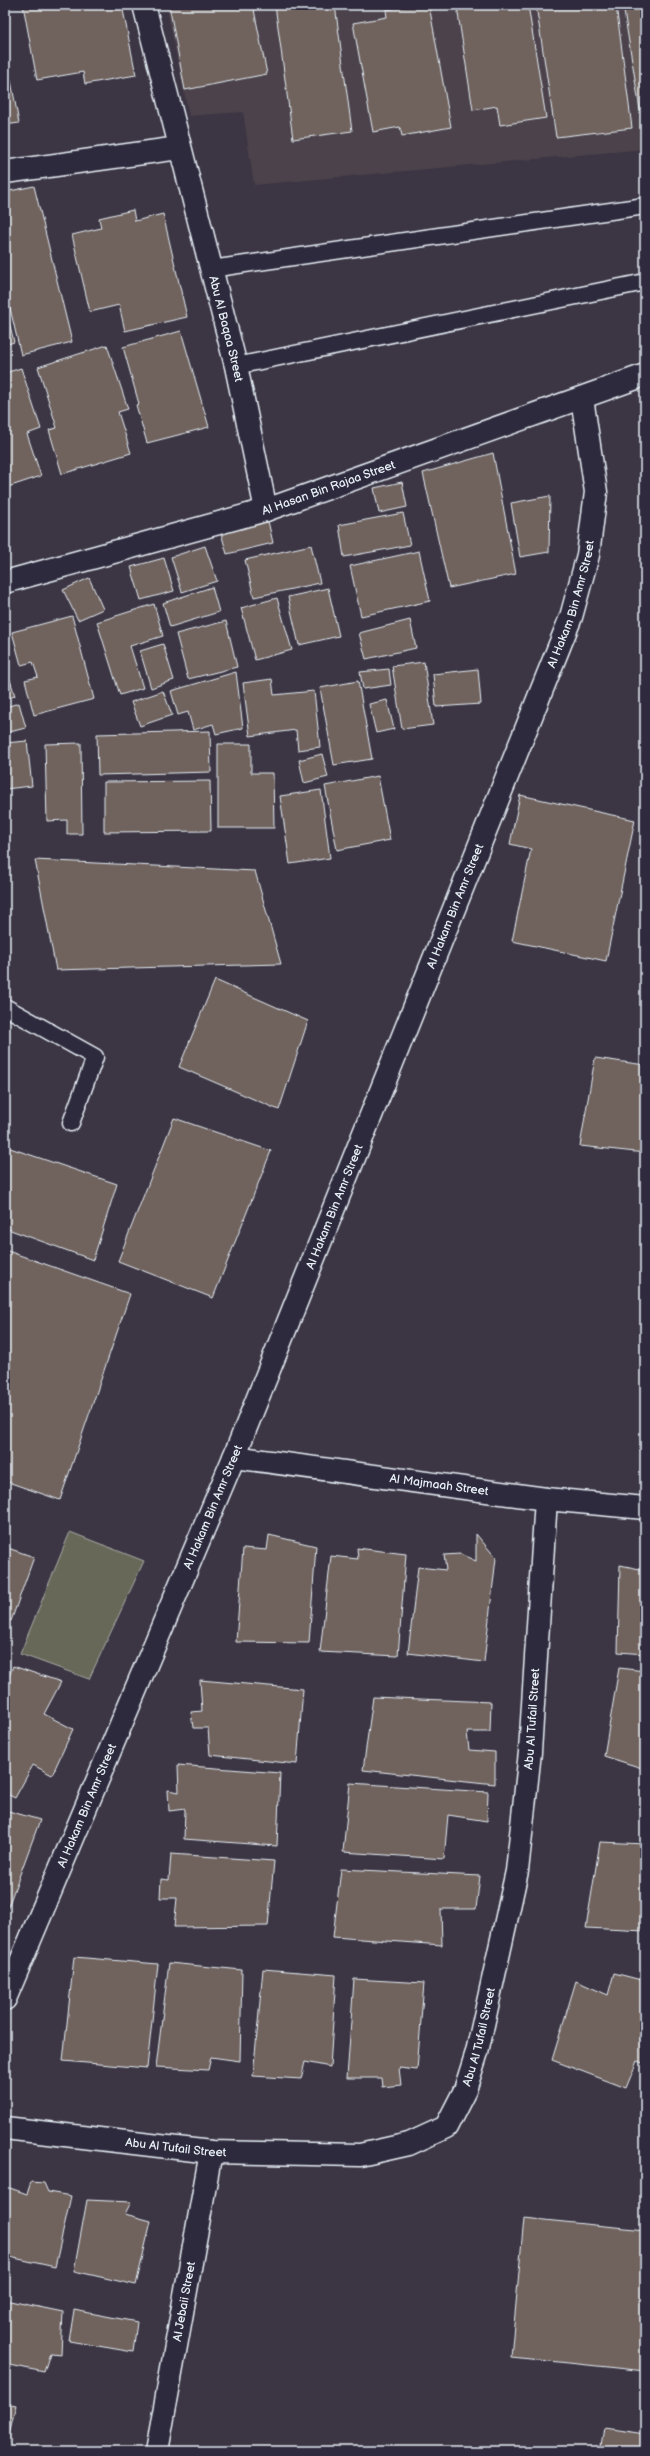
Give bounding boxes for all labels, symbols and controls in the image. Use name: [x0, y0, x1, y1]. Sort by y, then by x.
street label: Abu Al Baqaa Street: [205, 274, 246, 383]
street label: Al Hasan Bin Rajaa Street: [260, 457, 398, 519]
street label: Al Hakam Bin Amr Street: [544, 539, 598, 670]
street label: Al Hakam Bin Amr Street: [424, 841, 487, 971]
street label: Al Hakam Bin Amr Street: [303, 1142, 367, 1272]
street label: Al Hakam Bin Amr Street: [180, 1443, 246, 1572]
street label: Al Majmaah Street: [389, 1471, 490, 1499]
street label: Abu Al Tufail Street: [521, 1668, 543, 1770]
street label: Al Hakam Bin Amr Street: [54, 1741, 120, 1870]
street label: Abu Al Tufail Street: [460, 1986, 499, 2088]
street label: Abu Al Tufail Street: [125, 2135, 227, 2160]
street label: Al Jebaii Street: [170, 2260, 199, 2343]

